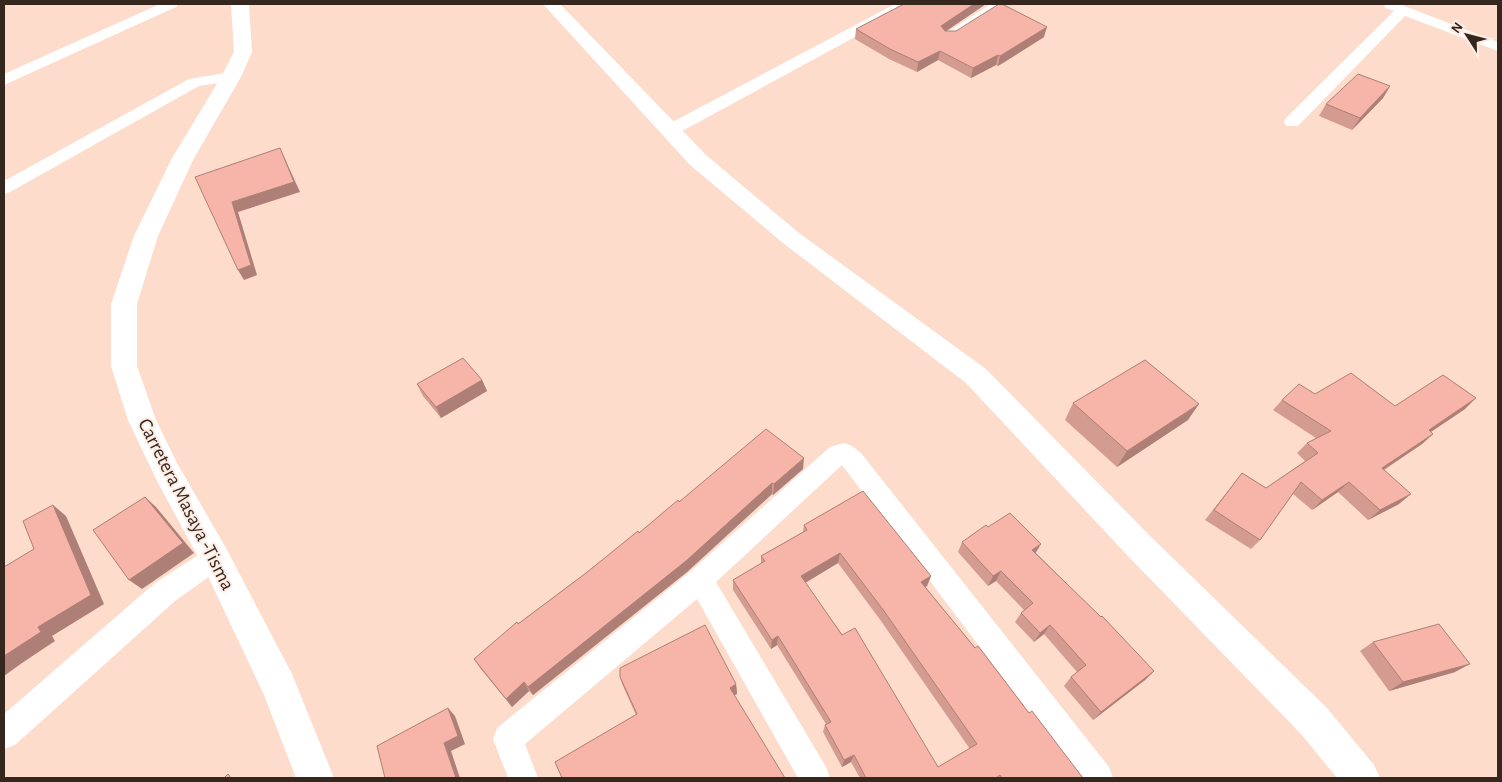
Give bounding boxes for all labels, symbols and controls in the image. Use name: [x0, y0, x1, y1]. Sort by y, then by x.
north arrow: [1442, 10, 1492, 60]
text: N: [1449, 20, 1466, 36]
street label: Carretera Masaya -Tisma: [134, 415, 238, 593]

